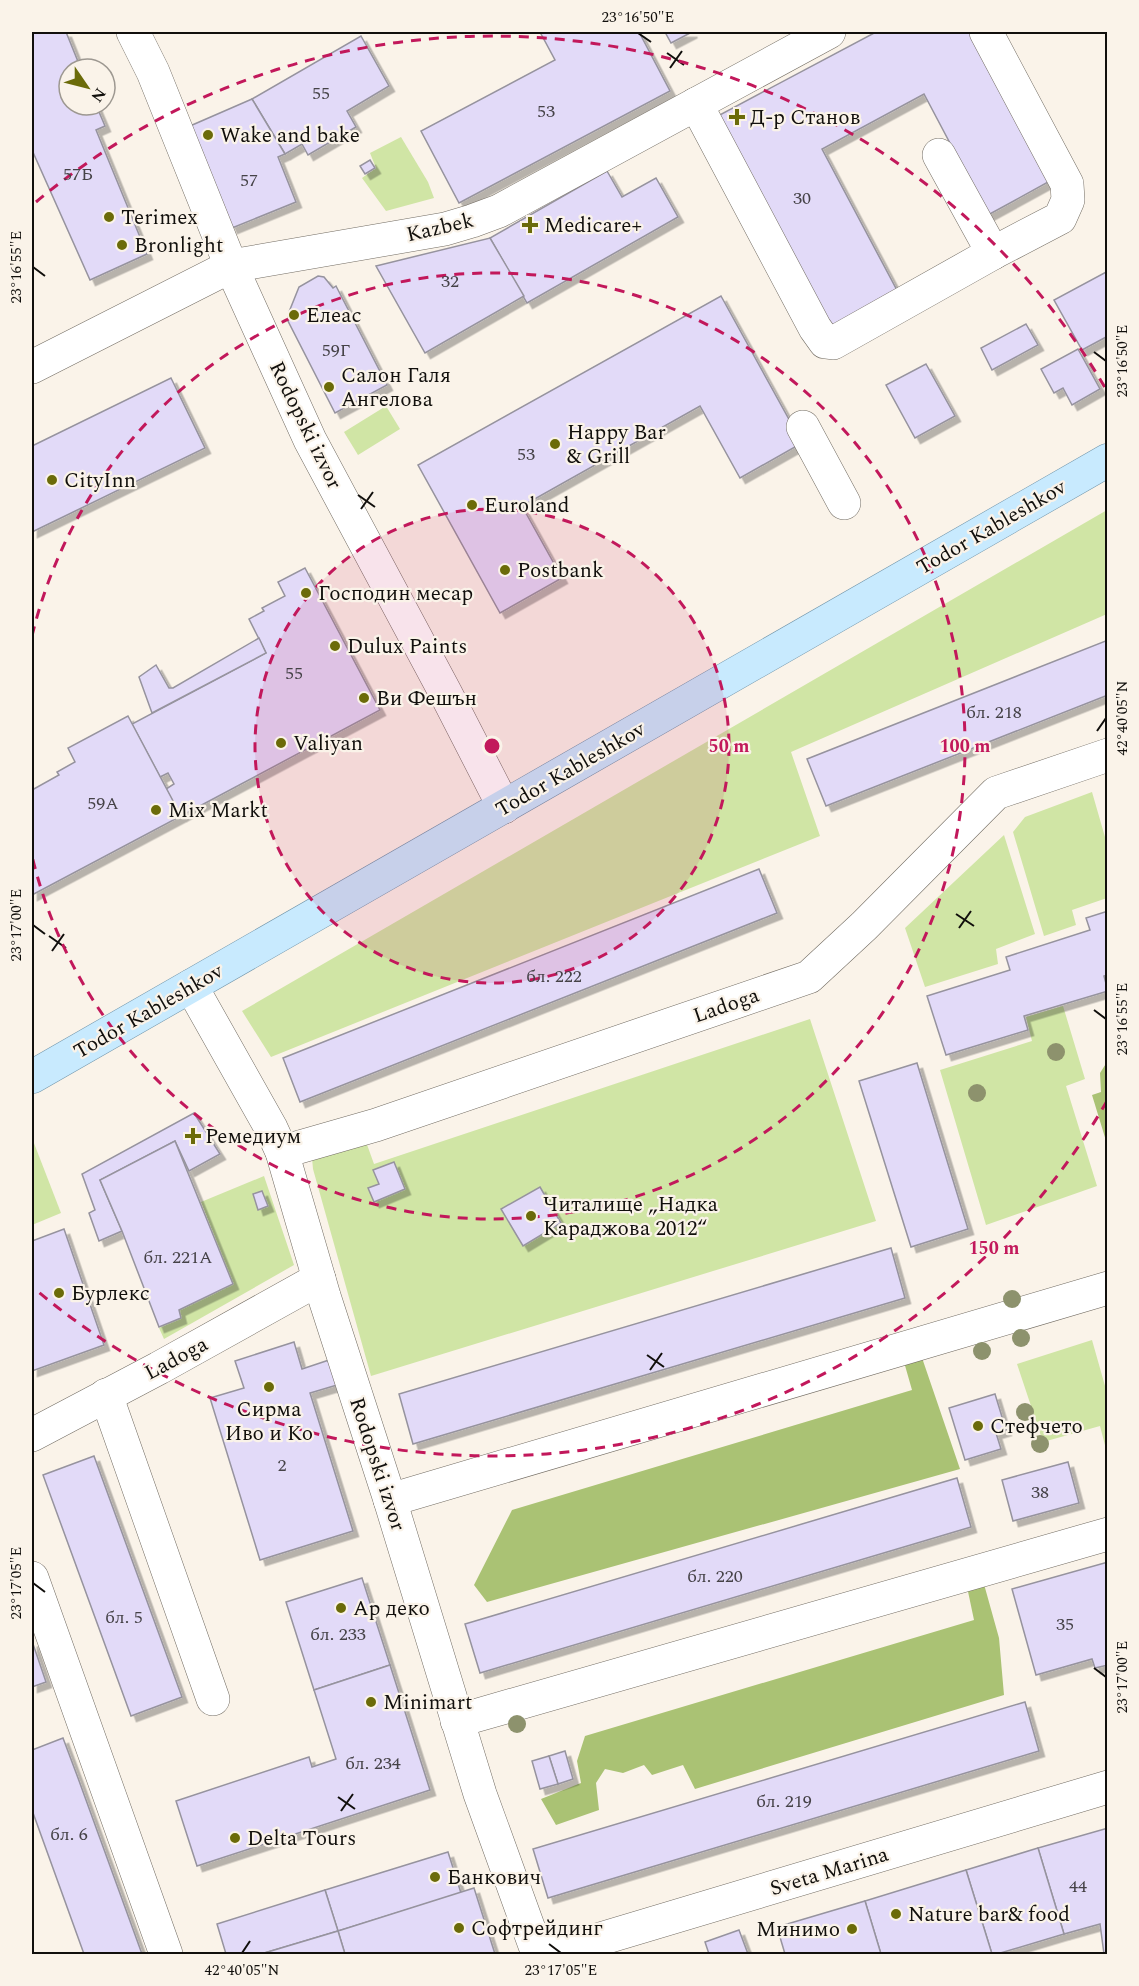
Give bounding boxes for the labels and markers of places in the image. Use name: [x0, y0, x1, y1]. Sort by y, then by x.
place label: Д-р Станов: [750, 102, 860, 134]
marker: Д-р Станов: [728, 108, 746, 126]
place label: Wake and bake: [220, 120, 360, 152]
marker: Wake and bake: [201, 128, 215, 142]
place label: Terimex: [121, 202, 198, 234]
marker: Terimex: [102, 210, 116, 224]
place label: Medicare+: [544, 210, 642, 242]
marker: Medicare+: [521, 216, 539, 234]
place label: Bronlight: [134, 230, 223, 262]
marker: Bronlight: [115, 238, 129, 252]
place label: Елеас: [306, 300, 362, 332]
marker: Елеас: [287, 308, 301, 322]
place label: Салон Галя Ангелова: [341, 360, 451, 416]
marker: Салон Галя Ангелова: [322, 380, 336, 394]
place label: Happy Bar & Grill: [567, 417, 666, 473]
marker: Happy Bar & Grill: [548, 437, 562, 451]
place label: CityInn: [64, 465, 136, 497]
marker: CityInn: [45, 473, 59, 487]
place label: Euroland: [484, 490, 570, 522]
marker: Euroland: [465, 498, 479, 512]
place label: Postbank: [517, 555, 604, 587]
marker: Postbank: [498, 563, 512, 577]
place label: Господин месар: [318, 578, 473, 610]
marker: Господин месар: [299, 586, 313, 600]
place label: Dulux Paints: [347, 631, 467, 663]
marker: Dulux Paints: [328, 639, 342, 653]
place label: Ви Фешън: [376, 683, 477, 715]
marker: Ви Фешън: [357, 691, 371, 705]
place label: Valiyan: [293, 728, 363, 760]
marker: Valiyan: [274, 736, 288, 750]
centre of rings: [482, 736, 502, 756]
place label: Mix Markt: [168, 795, 268, 827]
marker: Mix Markt: [149, 803, 163, 817]
place label: Ремедиум: [205, 1121, 301, 1153]
marker: Ремедиум: [186, 1129, 200, 1143]
place label: Читалище „Надка Караджова 2012“: [543, 1189, 719, 1245]
marker: Читалище „Надка Караджова 2012“: [524, 1209, 538, 1223]
place label: Бурлекс: [71, 1278, 150, 1310]
marker: Бурлекс: [52, 1286, 66, 1300]
marker: Сирма Иво и Ко: [262, 1380, 276, 1394]
place label: Сирма Иво и Ко: [225, 1394, 313, 1450]
place label: Стефчето: [990, 1411, 1083, 1443]
marker: Стефчето: [971, 1419, 985, 1433]
place label: Ар деко: [353, 1593, 430, 1625]
marker: Ар деко: [334, 1601, 348, 1615]
place label: Minimart: [383, 1687, 472, 1719]
marker: Minimart: [364, 1695, 378, 1709]
place label: Delta Tours: [247, 1823, 356, 1855]
marker: Delta Tours: [228, 1831, 242, 1845]
place label: Банкович: [447, 1862, 541, 1894]
marker: Банкович: [428, 1870, 442, 1884]
place label: Nature bar& food: [908, 1899, 1070, 1931]
marker: Nature bar& food: [889, 1907, 903, 1921]
place label: Софтрейдинг: [471, 1913, 603, 1945]
place label: Минимо: [756, 1914, 840, 1946]
marker: Софтрейдинг: [452, 1921, 466, 1935]
marker: Минимо: [845, 1922, 859, 1936]

